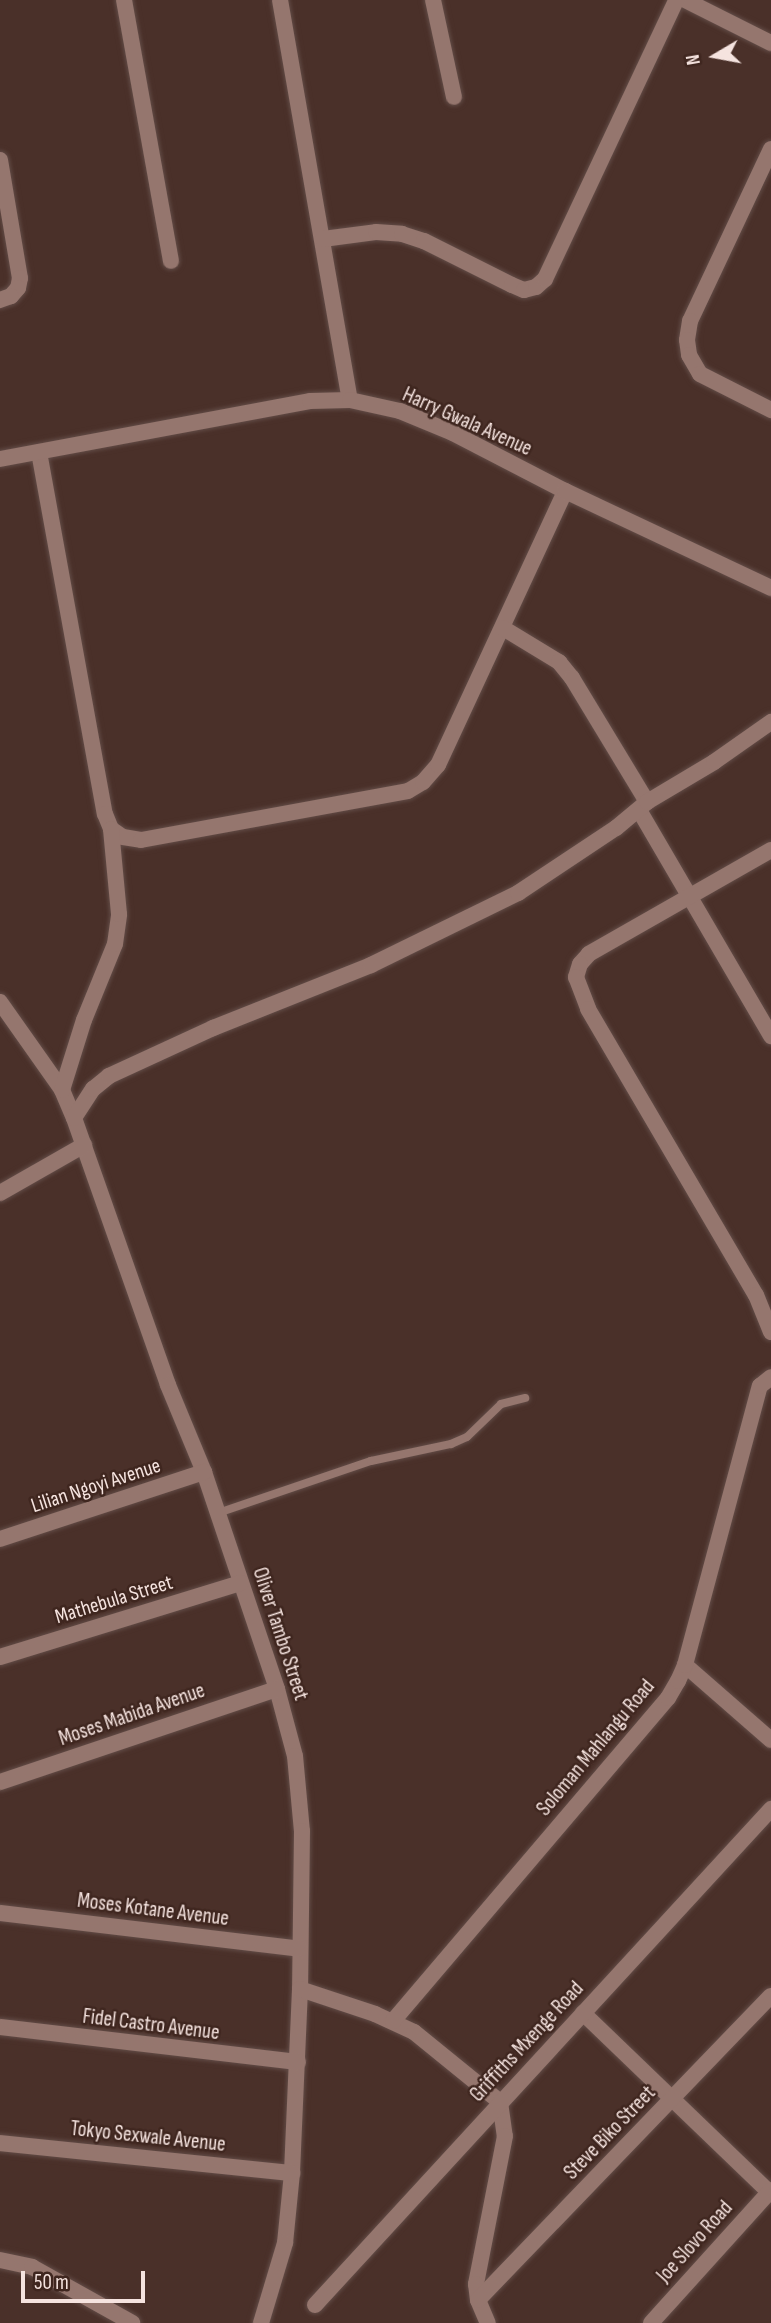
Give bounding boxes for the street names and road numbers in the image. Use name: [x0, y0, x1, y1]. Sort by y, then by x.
street label: Harry Gwala Avenue: [398, 382, 536, 462]
street label: Lilian Ngoyi Avenue: [28, 1453, 164, 1519]
street label: Oliver Tambo Street: [247, 1564, 313, 1704]
street label: Mathebula Street: [52, 1570, 176, 1630]
street label: Soloman Mahlangu Road: [532, 1675, 660, 1821]
street label: Moses Mabida Avenue: [56, 1678, 208, 1752]
street label: Moses Kotane Avenue: [76, 1888, 230, 1932]
street label: Griffiths Mxenge Road: [465, 1977, 589, 2107]
street label: Fidel Castro Avenue: [81, 2004, 221, 2046]
street label: Steve Biko Street: [559, 2081, 661, 2185]
street label: Tokyo Sexwale Avenue: [69, 2116, 227, 2158]
street label: Joe Slovo Road: [652, 2196, 738, 2288]

